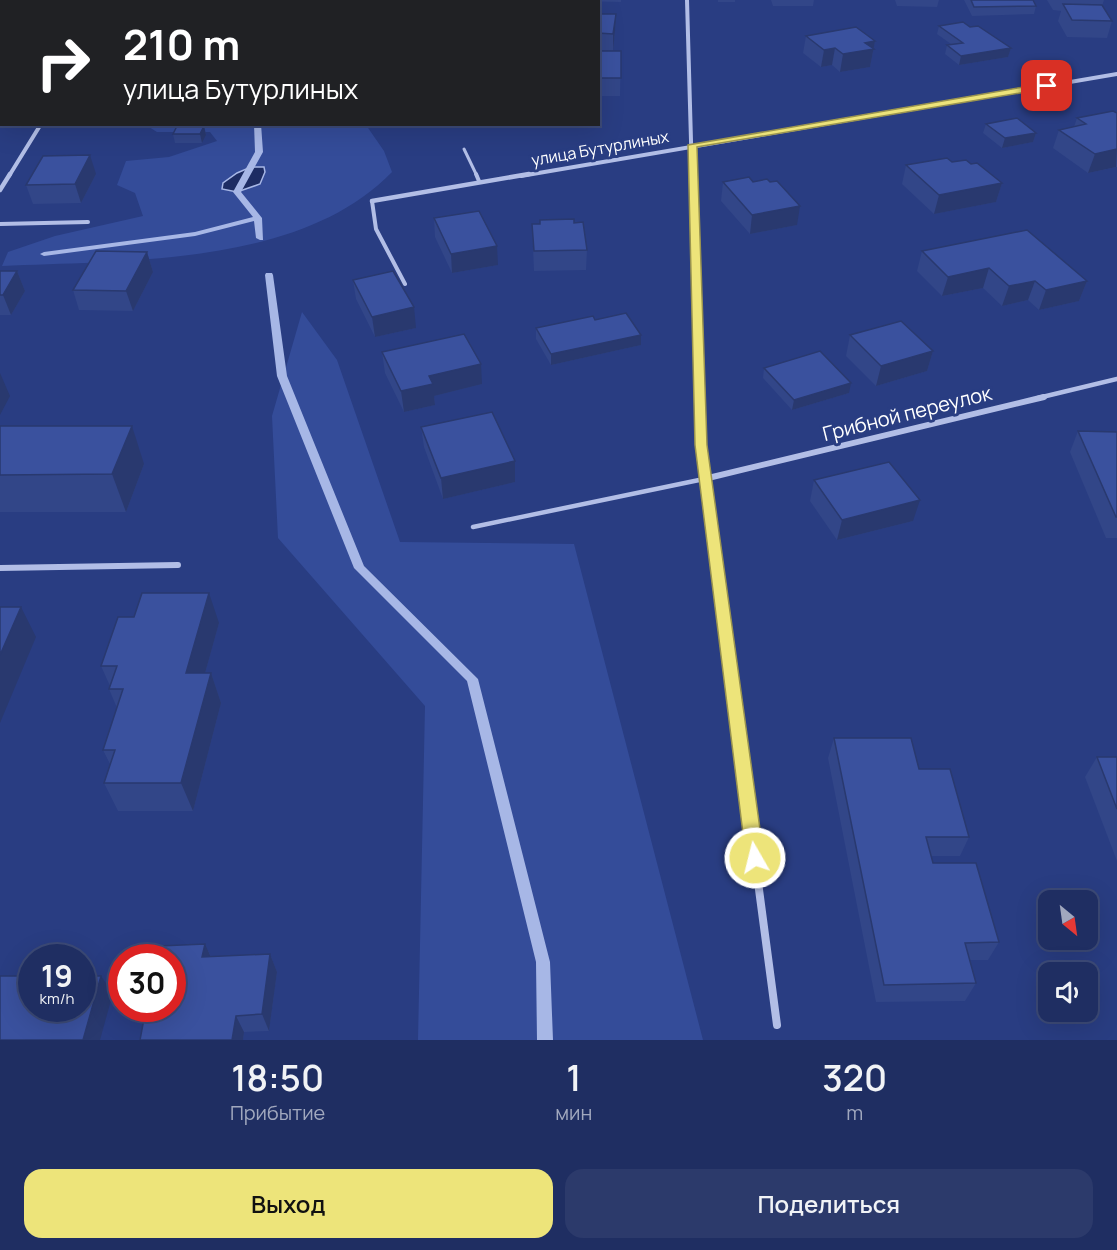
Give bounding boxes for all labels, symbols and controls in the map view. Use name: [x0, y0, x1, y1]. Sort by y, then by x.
text: 210 m: [123, 15, 240, 73]
icon: right: [24, 24, 102, 102]
pin: [1021, 60, 1072, 111]
icon: arrive: [1030, 69, 1063, 102]
text: улица Бутурлиных: [123, 70, 358, 107]
street label: улица Бутурлиных: [529, 125, 671, 171]
street label: Грибной переулок: [820, 379, 995, 447]
position arrow: [723, 826, 787, 890]
north arrow: [1038, 890, 1098, 950]
map controls: [1038, 890, 1098, 1022]
speed limit sign: 30: [108, 944, 186, 1022]
text: 19: [41, 955, 73, 996]
button: sound: [1038, 962, 1098, 1022]
text: km/h: [40, 988, 74, 1009]
text: 18:50: [231, 1053, 324, 1102]
text: 1: [566, 1053, 581, 1102]
text: 320: [822, 1053, 887, 1102]
text: Прибытие: [230, 1099, 325, 1126]
text: мин: [555, 1099, 592, 1126]
text: m: [846, 1099, 863, 1126]
button: Выход: [24, 1169, 553, 1238]
button: Поделиться: [565, 1169, 1093, 1238]

